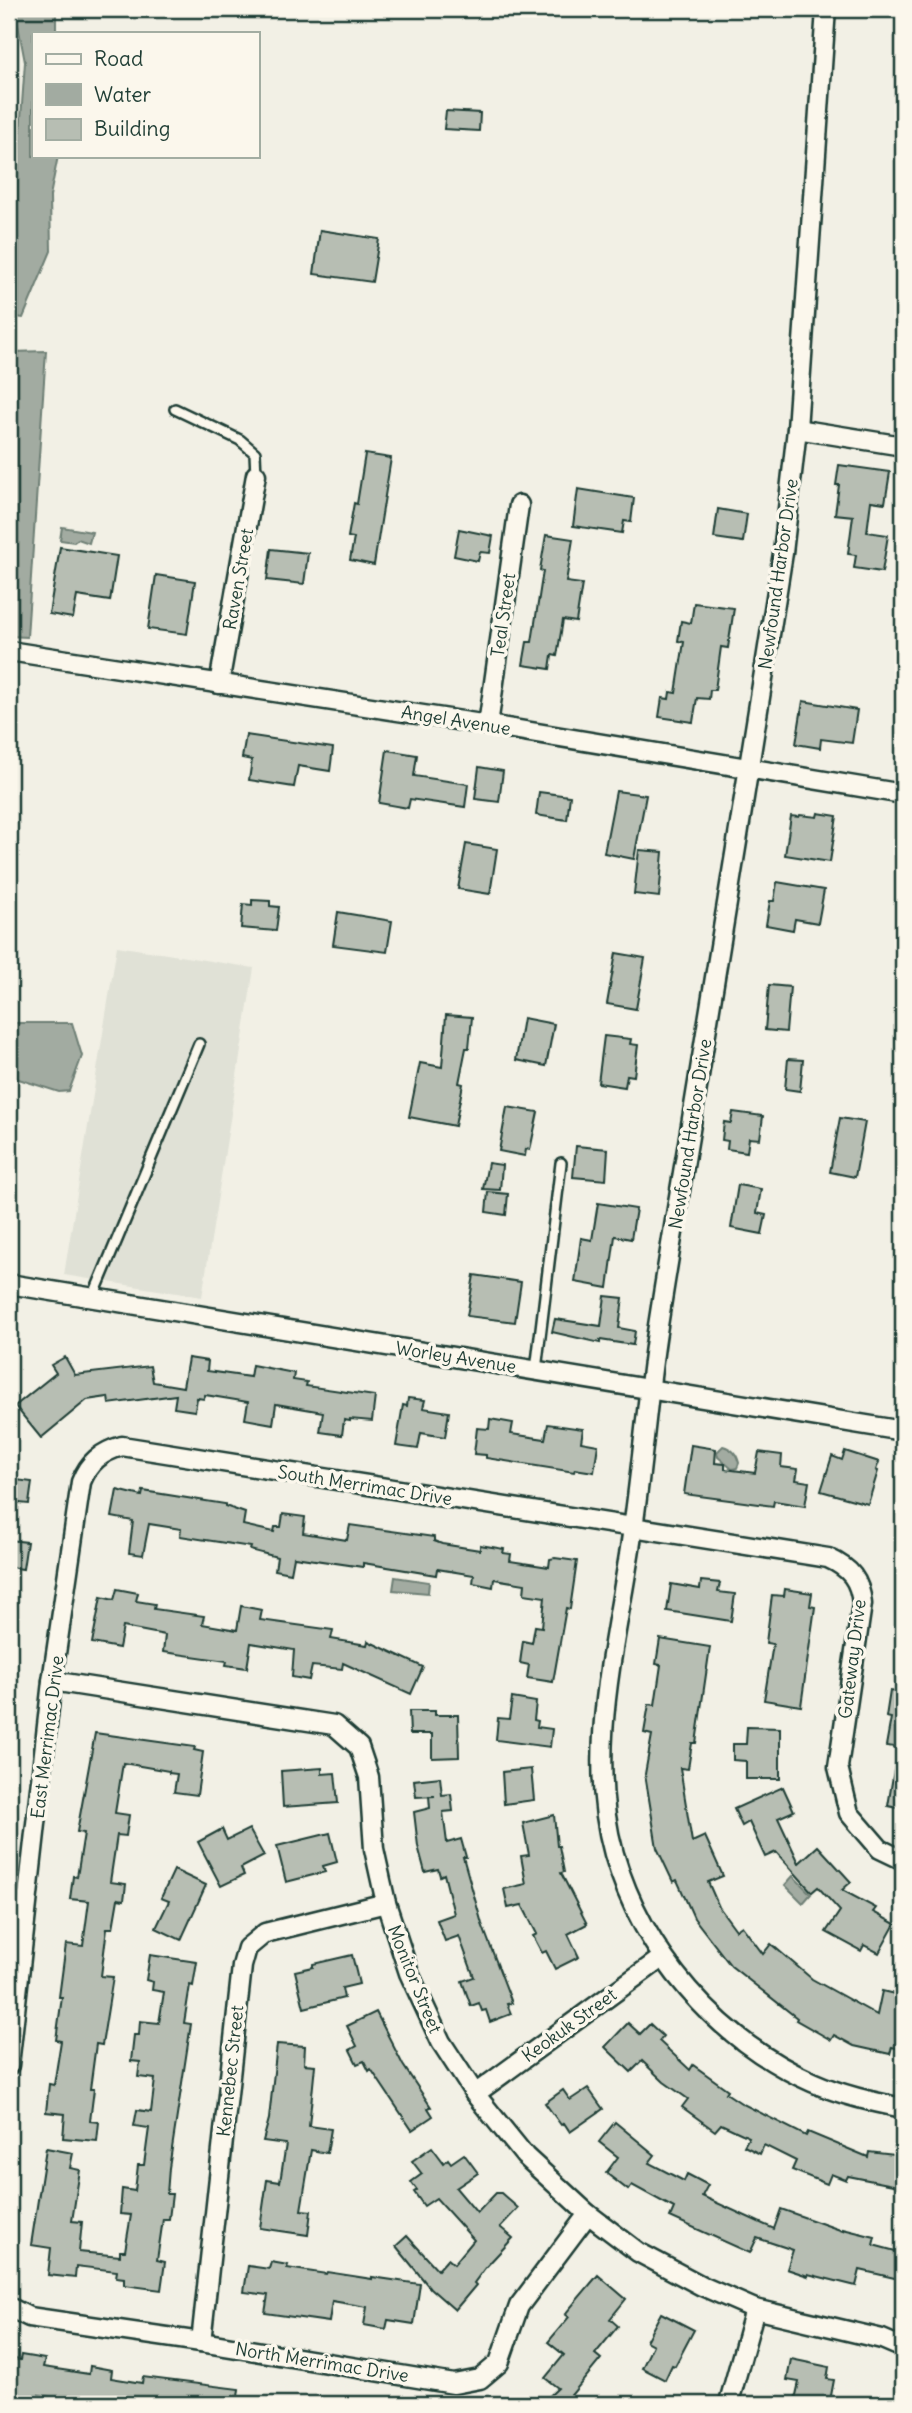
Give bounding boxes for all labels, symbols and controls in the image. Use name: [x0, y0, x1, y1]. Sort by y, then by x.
legend: [32, 32, 259, 158]
text: Road: [94, 45, 143, 72]
text: Water: [94, 81, 152, 108]
text: Building: [94, 115, 170, 142]
street label: Newfound Harbor Drive: [753, 477, 803, 671]
street label: Raven Street: [218, 526, 258, 632]
street label: Teal Street: [486, 572, 520, 658]
street label: Angel Avenue: [400, 700, 512, 740]
street label: Newfound Harbor Drive: [664, 1037, 716, 1231]
street label: Worley Avenue: [394, 1336, 518, 1378]
street label: South Merrimac Drive: [276, 1460, 454, 1510]
street label: Gateway Drive: [833, 1598, 871, 1720]
street label: East Merrimac Drive: [26, 1654, 68, 1820]
street label: Monitor Street: [383, 1921, 447, 2037]
street label: Keokuk Street: [517, 1983, 621, 2067]
street label: Kennebec Street: [212, 2004, 248, 2138]
street label: North Merrimac Drive: [234, 2337, 410, 2387]

